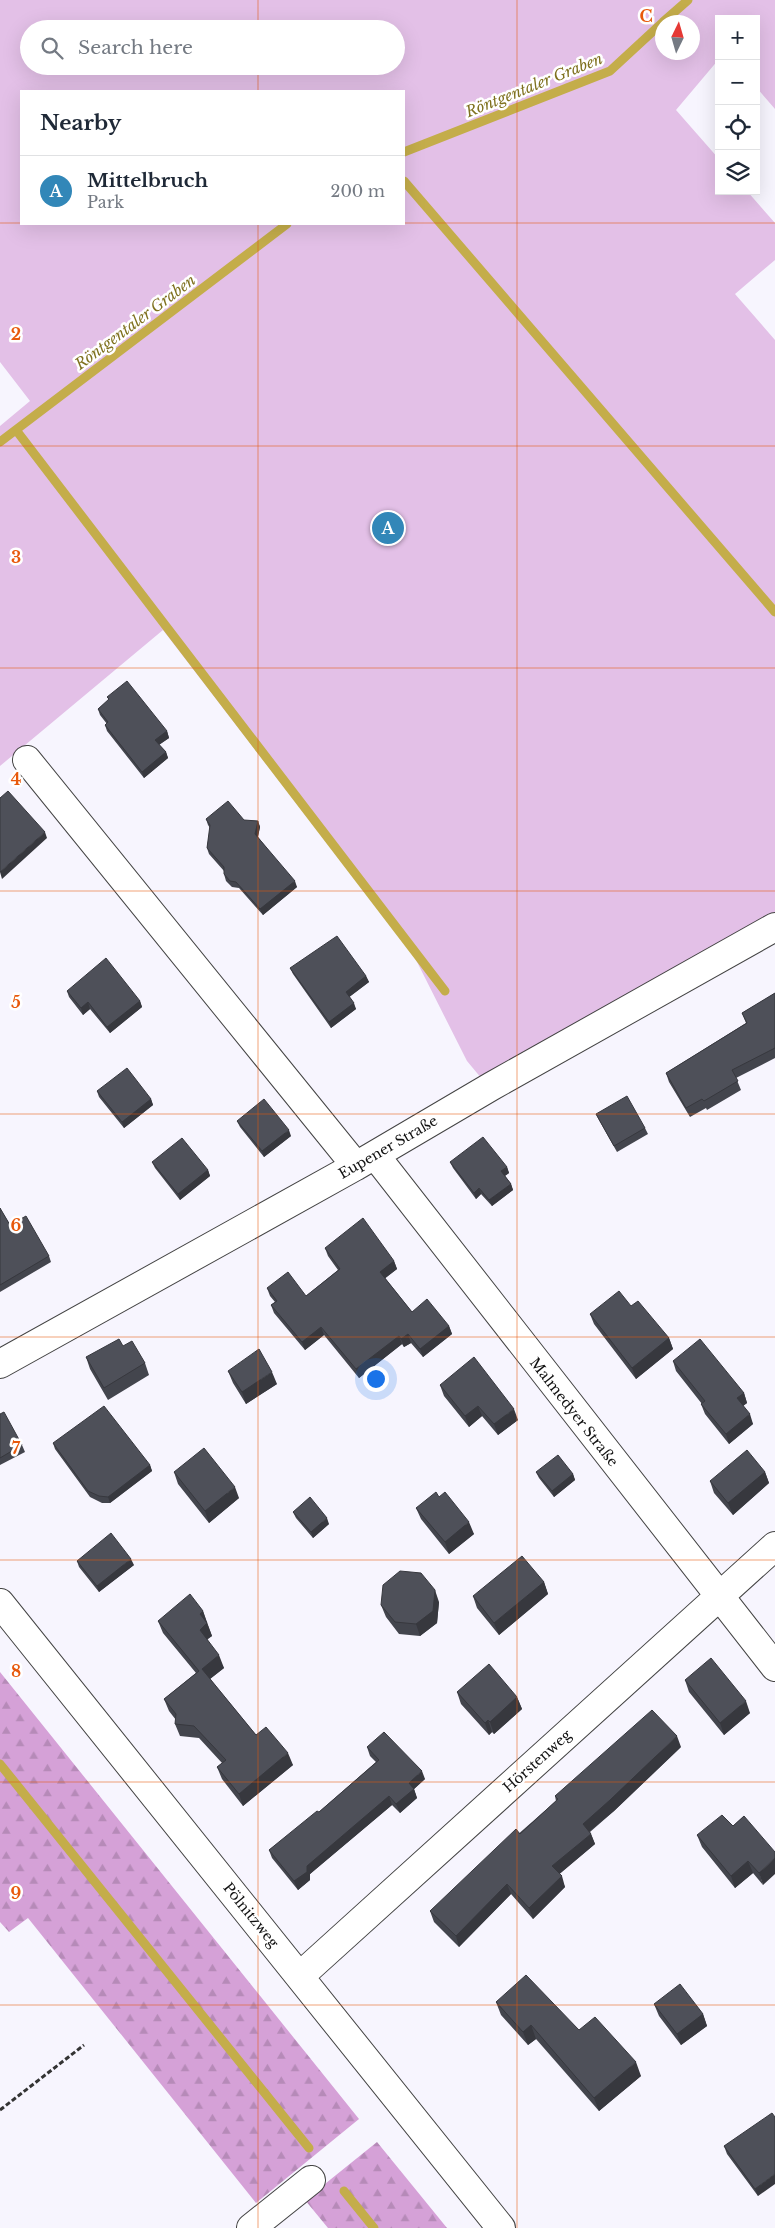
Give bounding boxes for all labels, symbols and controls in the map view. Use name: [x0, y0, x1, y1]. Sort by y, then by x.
text: C: [639, 6, 653, 26]
north arrow: [655, 15, 700, 60]
map controls: [715, 15, 760, 195]
button: +: [715, 15, 760, 60]
search box: [20, 20, 405, 75]
icon: search: [38, 34, 66, 62]
text: Search here: [78, 36, 193, 59]
water label: Röntgentaler Graben: [462, 49, 605, 122]
button: −: [715, 60, 760, 105]
button: locate: [715, 105, 760, 150]
text: Nearby: [40, 110, 121, 136]
button: layers: [715, 150, 760, 195]
text: Mittelbruch: [87, 169, 208, 192]
text: A: [50, 181, 62, 201]
text: 200 m: [331, 181, 385, 201]
text: Park: [87, 192, 124, 212]
water label: Röntgentaler Graben: [70, 270, 199, 374]
text: 2: [11, 324, 21, 344]
pin: A: [372, 509, 404, 547]
text: 3: [11, 547, 21, 567]
text: 4: [11, 769, 21, 789]
text: 5: [11, 992, 21, 1012]
street label: Eupener Straße: [335, 1111, 441, 1183]
text: 6: [11, 1215, 22, 1235]
street label: Malmedyer Straße: [526, 1354, 622, 1470]
your location: [363, 1366, 389, 1392]
text: 7: [12, 1438, 21, 1458]
text: 8: [11, 1661, 21, 1681]
street label: Hörstenweg: [499, 1725, 575, 1796]
street label: Pölnitzweg: [219, 1879, 283, 1952]
text: 9: [11, 1883, 22, 1903]

